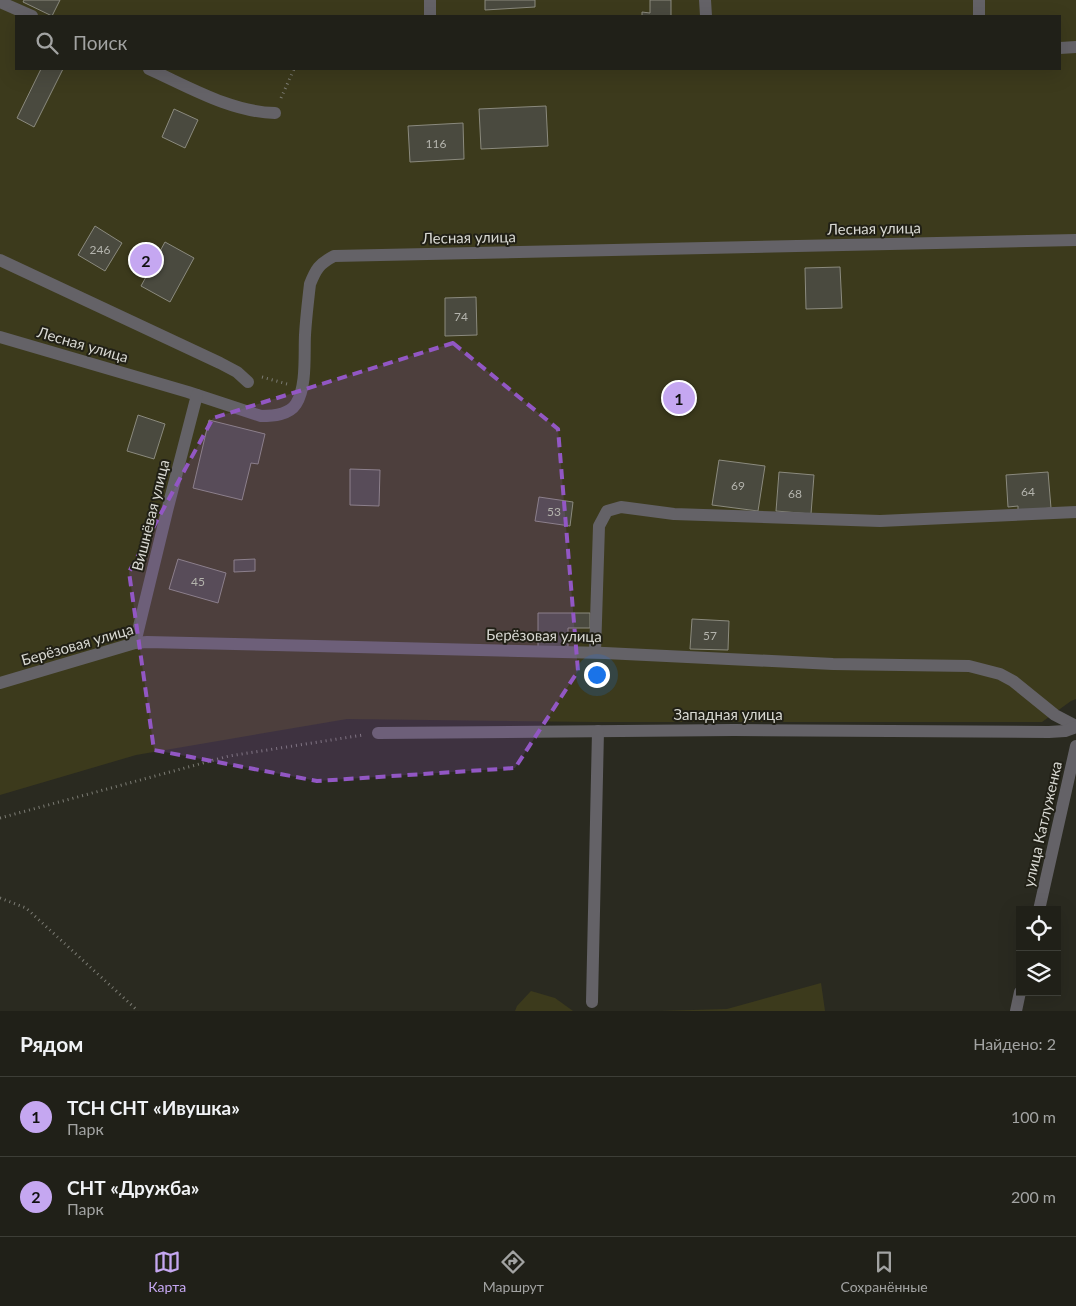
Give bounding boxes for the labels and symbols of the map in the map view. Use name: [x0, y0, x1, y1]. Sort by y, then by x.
house number: 116: [426, 136, 446, 151]
street label: Лесная улица: [826, 218, 921, 238]
street label: Лесная улица: [421, 227, 516, 247]
pin: 2: [130, 241, 162, 279]
house number: 246: [90, 242, 110, 257]
house number: 74: [454, 309, 468, 324]
street label: Лесная улица: [34, 322, 131, 366]
pin: 1: [663, 379, 695, 417]
street label: Вишнёвая улица: [127, 458, 173, 572]
house number: 69: [731, 478, 745, 493]
house number: 64: [1021, 484, 1035, 499]
house number: 68: [788, 486, 802, 501]
house number: 53: [547, 504, 561, 519]
house number: 45: [191, 574, 205, 589]
street label: Берёзовая улица: [19, 619, 135, 669]
street label: Берёзовая улица: [486, 625, 602, 645]
house number: 57: [703, 628, 717, 643]
your location: [584, 662, 610, 688]
street label: Западная улица: [673, 705, 783, 723]
street label: улица Катлуженка: [1019, 759, 1065, 889]

